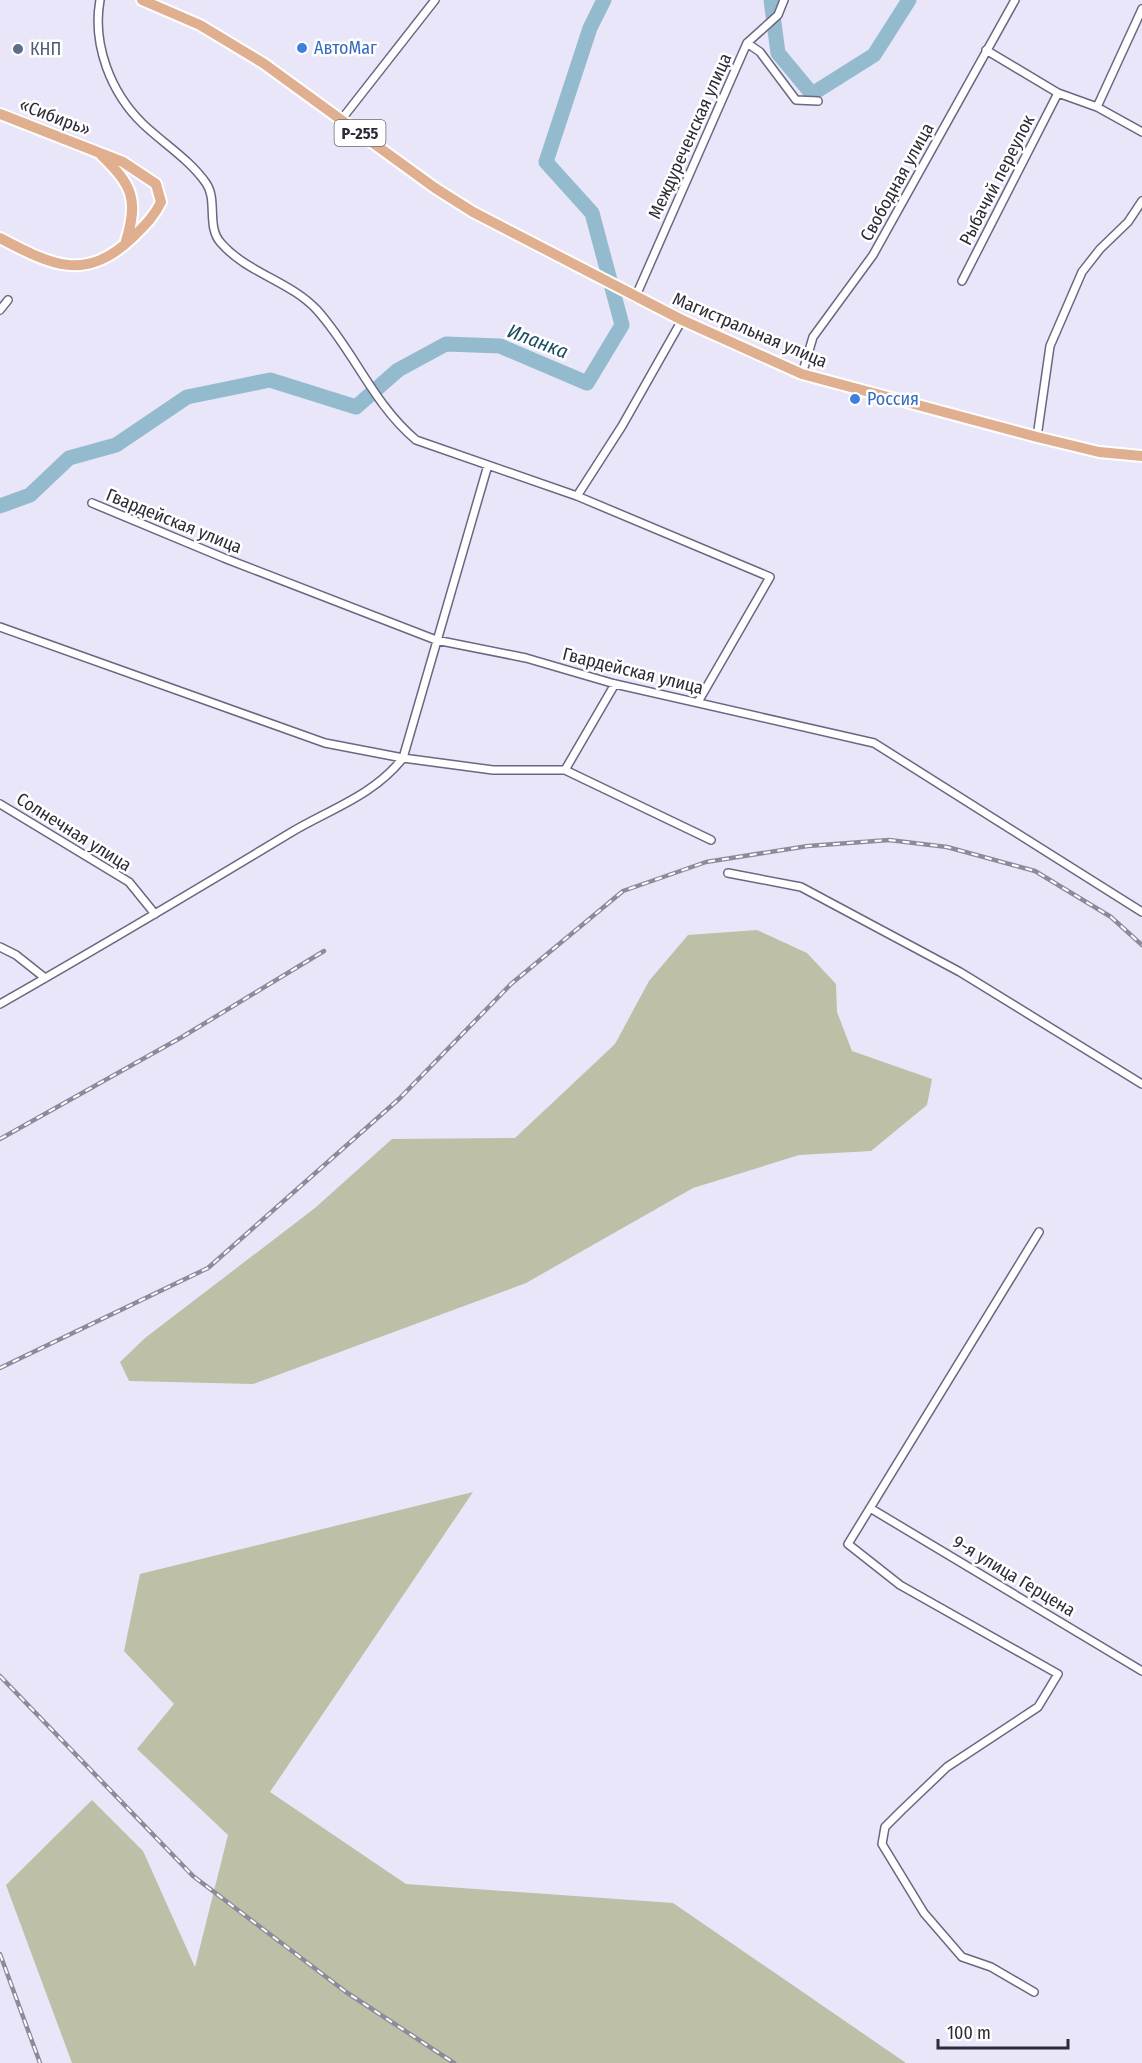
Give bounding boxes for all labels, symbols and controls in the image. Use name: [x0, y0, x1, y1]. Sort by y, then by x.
place label: АвтоМаг: [314, 37, 377, 59]
place label: КНП: [30, 38, 61, 60]
marker: АвтоМаг: [295, 41, 309, 55]
marker: КНП: [11, 42, 25, 56]
street label: Междуреченская улица: [644, 50, 737, 222]
street label: «Сибирь»: [16, 93, 94, 141]
street label: Рыбачий переулок: [955, 111, 1040, 249]
street label: Свободная улица: [855, 119, 939, 245]
road number: Р-255: [334, 120, 386, 146]
street label: Магистральная улица: [669, 287, 831, 373]
water label: Иланка: [504, 318, 572, 364]
place label: Россия: [867, 388, 919, 410]
marker: Россия: [848, 392, 862, 406]
street label: Гвардейская улица: [103, 484, 245, 558]
street label: Гвардейская улица: [560, 643, 706, 699]
street label: Солнечная улица: [12, 788, 136, 876]
street label: 9-я улица Герцена: [949, 1531, 1079, 1621]
scale bar: [938, 2012, 1068, 2050]
text: 100 m: [947, 2022, 991, 2044]

